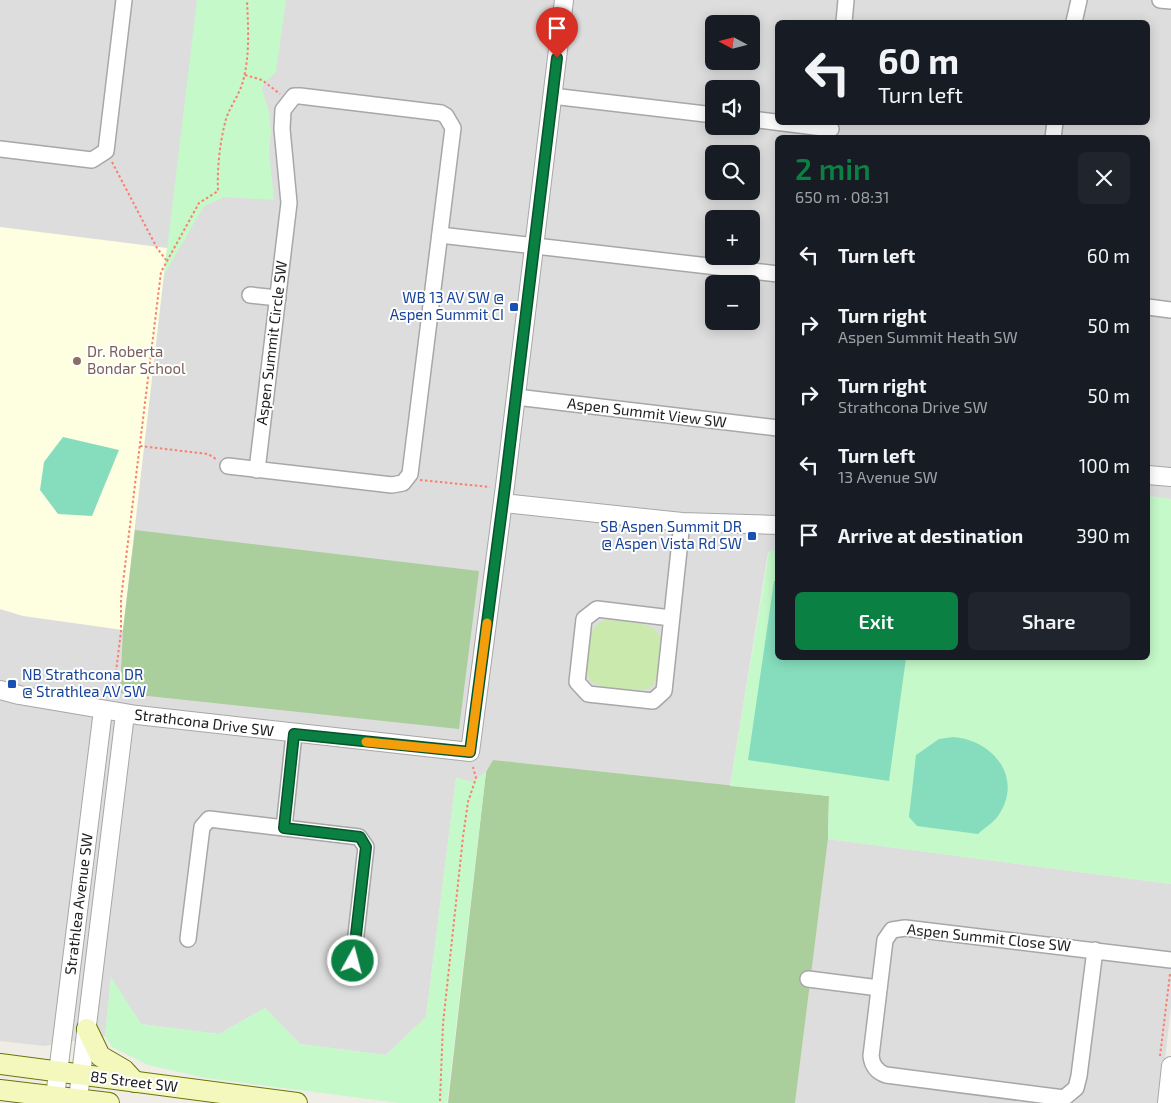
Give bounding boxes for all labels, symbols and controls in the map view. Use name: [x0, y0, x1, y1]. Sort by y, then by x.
pin: [536, 7, 578, 58]
icon: arrive: [543, 14, 571, 42]
north arrow: [705, 15, 760, 70]
map controls: [705, 15, 760, 330]
text: 60 m: [878, 39, 959, 81]
icon: left: [795, 40, 860, 105]
button: sound: [705, 80, 760, 135]
text: Turn left: [878, 81, 963, 107]
button: search: [705, 145, 760, 200]
text: 2 min: [795, 150, 871, 186]
button: close: [1078, 152, 1130, 204]
text: 650 m · 08:31: [795, 187, 889, 206]
button: +: [705, 210, 760, 265]
icon: left: [795, 241, 823, 269]
text: Turn left: [838, 244, 915, 267]
text: 60 m: [1087, 244, 1130, 267]
street label: Aspen Summit Circle SW: [252, 260, 290, 426]
button: −: [705, 275, 760, 330]
place label: WB 13 AV SW @ Aspen Summit CI: [390, 288, 504, 323]
marker: WB 13 AV SW @ Aspen Summit CI: [508, 301, 520, 313]
text: Turn right: [838, 304, 926, 327]
icon: right: [795, 311, 823, 339]
text: 50 m: [1087, 314, 1130, 337]
text: Aspen Summit Heath SW: [838, 327, 1018, 346]
place label: Dr. Roberta Bondar School: [87, 342, 186, 377]
marker: Dr. Roberta Bondar School: [71, 355, 83, 367]
text: Turn right: [838, 374, 926, 397]
icon: right: [795, 381, 823, 409]
text: 50 m: [1087, 384, 1130, 407]
street label: Aspen Summit View SW: [566, 393, 728, 431]
text: Strathcona Drive SW: [838, 397, 988, 416]
text: Turn left: [838, 444, 915, 467]
icon: left: [795, 451, 823, 479]
text: 100 m: [1079, 454, 1130, 477]
text: 13 Avenue SW: [838, 467, 938, 486]
place label: SB Aspen Summit DR @ Aspen Vista Rd SW: [600, 517, 742, 552]
icon: arrive: [795, 521, 823, 549]
text: Arrive at destination: [838, 524, 1023, 547]
text: 390 m: [1076, 524, 1130, 547]
marker: SB Aspen Summit DR @ Aspen Vista Rd SW: [746, 530, 758, 542]
button: Exit: [795, 592, 958, 650]
button: Share: [968, 592, 1130, 650]
place label: NB Strathcona DR @ Strathlea AV SW: [22, 665, 146, 700]
marker: NB Strathcona DR @ Strathlea AV SW: [6, 678, 18, 690]
street label: Strathcona Drive SW: [133, 705, 275, 739]
street label: Strathlea Avenue SW: [60, 832, 96, 976]
street label: Aspen Summit Close SW: [906, 919, 1072, 955]
position arrow: [326, 934, 378, 986]
street label: 85 Street SW: [89, 1067, 179, 1095]

